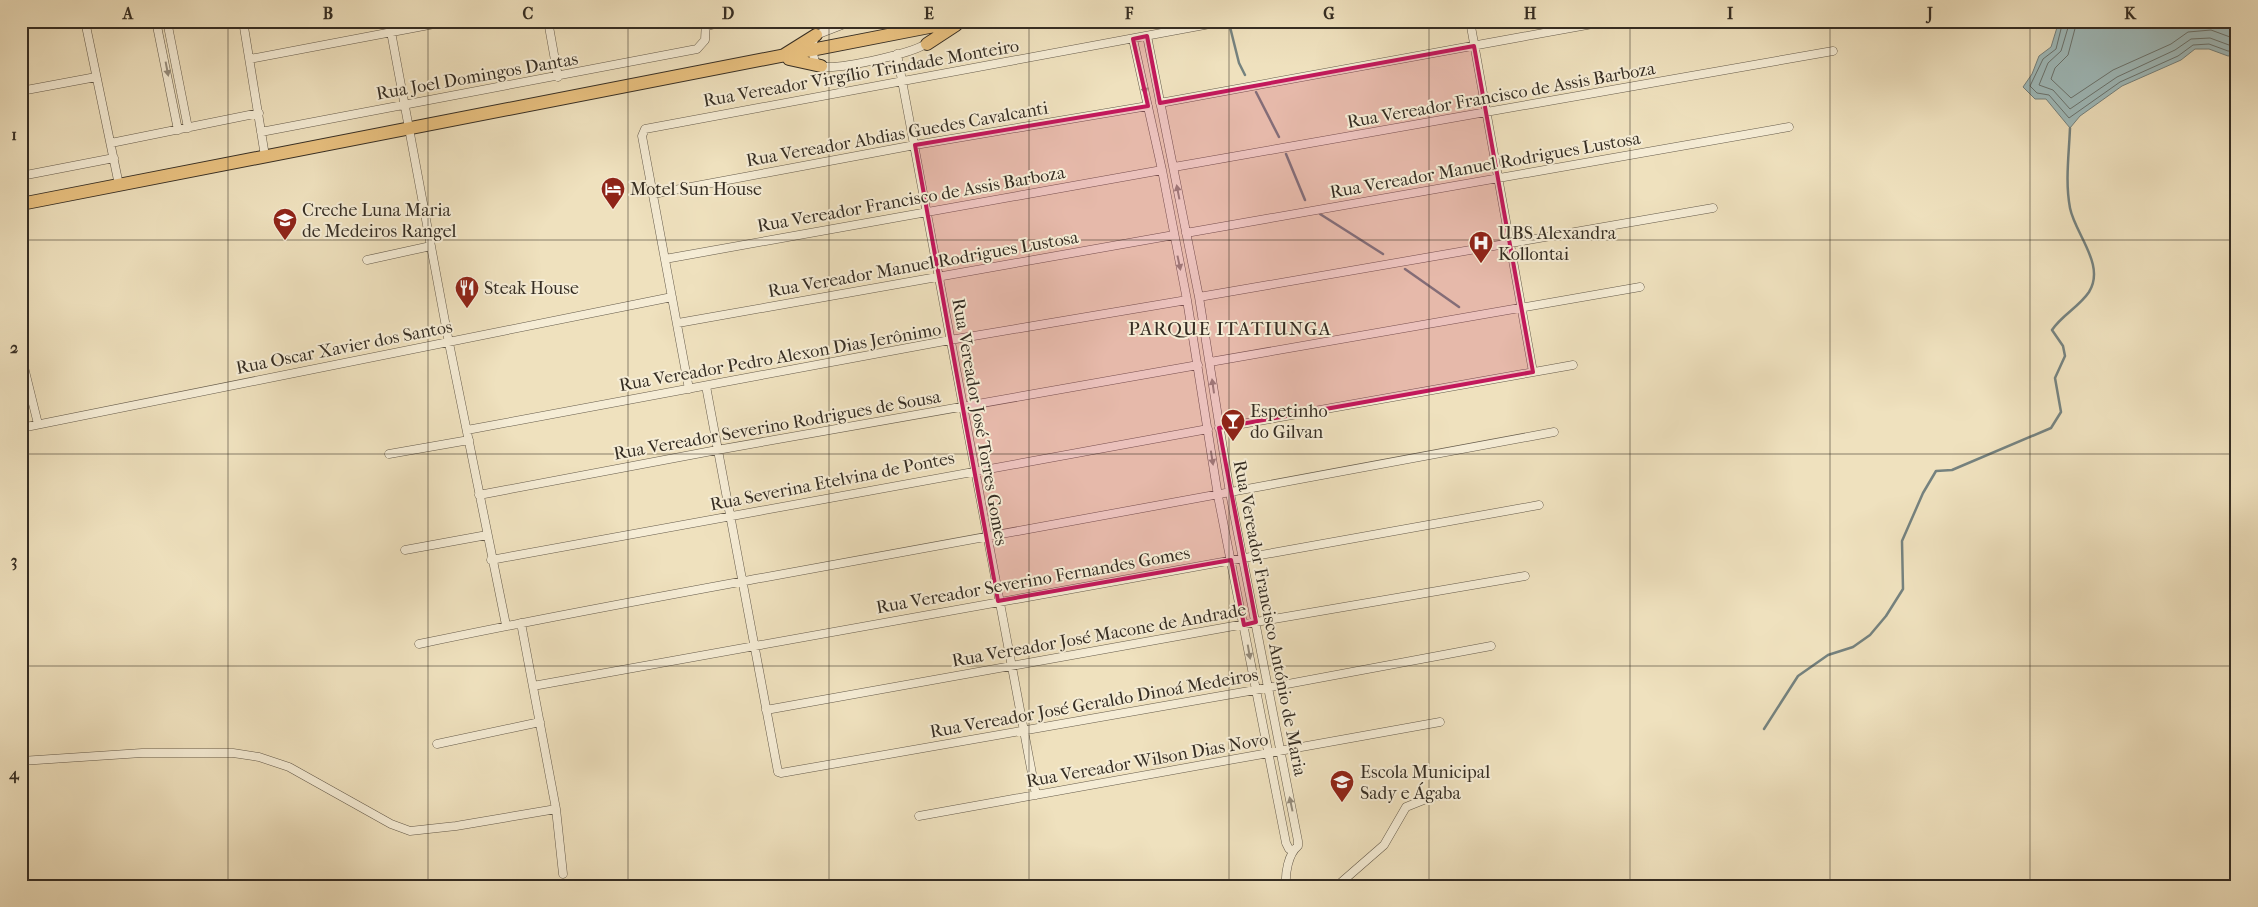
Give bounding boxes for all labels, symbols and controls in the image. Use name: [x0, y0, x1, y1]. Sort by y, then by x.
text: A: [122, 4, 134, 23]
text: B: [323, 4, 333, 23]
text: C: [523, 4, 534, 23]
text: D: [722, 4, 734, 23]
text: E: [924, 4, 934, 23]
text: F: [1124, 4, 1134, 23]
text: G: [1323, 4, 1335, 23]
text: H: [1524, 4, 1537, 23]
text: I: [1727, 4, 1734, 23]
text: J: [1925, 4, 1933, 24]
text: K: [2124, 4, 2137, 23]
street label: Rua Vereador Virgílio Trindade Monteiro: [701, 35, 1021, 112]
street label: Rua Joel Domingos Dantas: [374, 48, 580, 105]
street label: Rua Vereador Francisco de Assis Barboza: [1345, 58, 1657, 133]
one-way arrow: [163, 61, 171, 77]
one-way arrow: [1140, 79, 1148, 95]
street label: Rua Vereador Abdias Guedes Cavalcanti: [744, 97, 1050, 171]
text: 1: [11, 125, 17, 144]
street label: Rua Vereador Manuel Rodrigues Lustosa: [1328, 128, 1643, 203]
street label: Rua Vereador Francisco de Assis Barboza: [755, 162, 1067, 237]
hotel icon: Motel Sun House: [600, 176, 626, 210]
place label: Motel Sun House: [630, 179, 762, 200]
one-way arrow: [1174, 183, 1182, 199]
place label: Creche Luna Maria de Medeiros Rangel: [302, 200, 456, 242]
school or university icon: Creche Luna Maria de Medeiros Rangel: [272, 207, 298, 241]
place label: UBS Alexandra Kollontai: [1498, 223, 1617, 265]
street label: Rua Vereador Manuel Rodrigues Lustosa: [766, 227, 1081, 302]
hospital icon: UBS Alexandra Kollontai: [1468, 230, 1494, 264]
one-way arrow: [1176, 256, 1184, 272]
restaurant icon: Steak House: [454, 275, 480, 309]
place label: Steak House: [484, 278, 579, 299]
street label: Rua Vereador José Torres Gomes: [947, 297, 1012, 548]
street label: Rua Oscar Xavier dos Santos: [234, 316, 454, 379]
district label: PARQUE ITATIUNGA: [1128, 318, 1332, 340]
street label: Rua Vereador Pedro Alexon Dias Jerônimo: [617, 319, 943, 396]
text: 2: [10, 338, 18, 357]
one-way arrow: [1209, 378, 1217, 394]
street label: Rua Vereador Severino Rodrigues de Sousa: [612, 386, 943, 465]
place label: Espetinho do Gilvan: [1250, 401, 1328, 443]
bar icon: Espetinho do Gilvan: [1220, 408, 1246, 442]
street label: Rua Severina Etelvina de Pontes: [708, 447, 956, 516]
one-way arrow: [1209, 450, 1217, 466]
street label: Rua Vereador Francisco António de Maria: [1229, 458, 1311, 778]
street label: Rua Vereador Severino Fernandes Gomes: [874, 542, 1192, 618]
text: 3: [11, 551, 17, 571]
street label: Rua Vereador José Macone de Andrade: [950, 599, 1248, 672]
one-way arrow: [1245, 645, 1253, 661]
street label: Rua Vereador José Geraldo Dinoá Medeiros: [928, 664, 1260, 743]
street label: Rua Vereador Wilson Dias Novo: [1024, 729, 1270, 792]
place label: Escola Municipal Sady e Ágaba: [1360, 762, 1490, 804]
text: 4: [8, 764, 20, 784]
school or university icon: Escola Municipal Sady e Ágaba: [1329, 769, 1355, 803]
one-way arrow: [1286, 796, 1294, 812]

